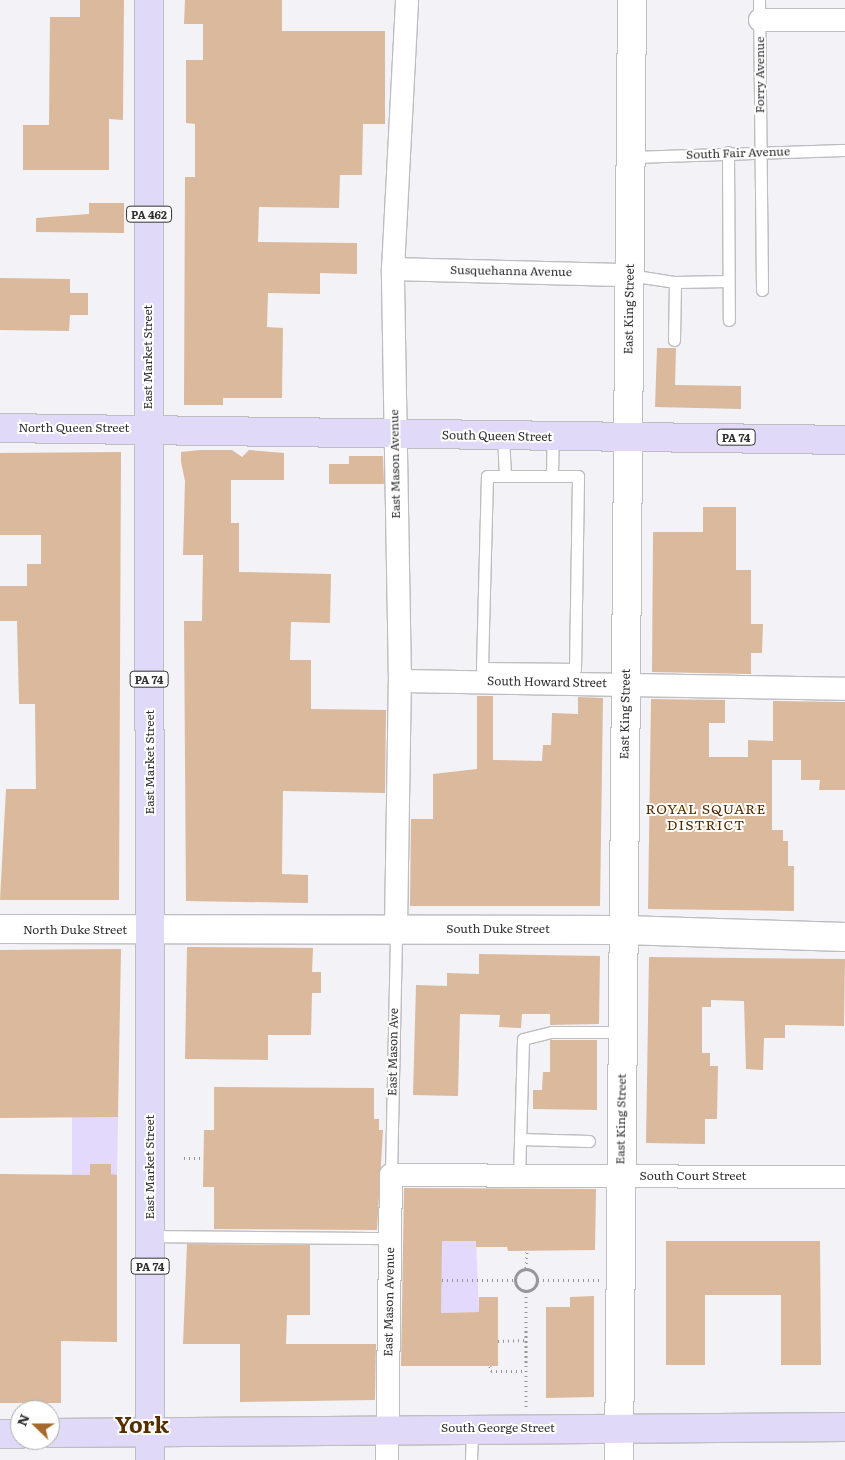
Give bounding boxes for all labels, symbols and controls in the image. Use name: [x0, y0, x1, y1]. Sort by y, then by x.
street label: Forry Avenue: [753, 37, 767, 113]
street label: South Fair Avenue: [686, 144, 790, 162]
road number: PA 462: [125, 205, 173, 222]
street label: Susquehanna Avenue: [450, 263, 572, 279]
street label: East King Street: [621, 263, 637, 355]
street label: East Market Street: [141, 305, 155, 409]
street label: East Mason Avenue: [387, 409, 403, 519]
street label: North Queen Street: [19, 421, 129, 435]
street label: South Queen Street: [442, 428, 552, 444]
road number: PA 74: [716, 428, 756, 446]
street label: East King Street: [617, 668, 633, 760]
road number: PA 74: [129, 671, 169, 688]
street label: South Howard Street: [487, 674, 607, 690]
street label: East Market Street: [143, 710, 157, 814]
district label: ROYAL SQUARE DISTRICT: [644, 800, 768, 832]
street label: South Duke Street: [446, 922, 550, 936]
street label: North Duke Street: [23, 923, 127, 937]
street label: East Mason Ave: [385, 1008, 401, 1096]
street label: East King Street: [613, 1073, 629, 1165]
street label: East Market Street: [143, 1115, 157, 1219]
street label: South Court Street: [640, 1169, 746, 1183]
street label: East Mason Avenue: [381, 1247, 397, 1357]
road number: PA 74: [130, 1258, 170, 1274]
north arrow: [10, 1400, 60, 1450]
text: N: [11, 1411, 33, 1429]
district label: York: [115, 1411, 169, 1437]
street label: South George Street: [441, 1421, 555, 1435]

